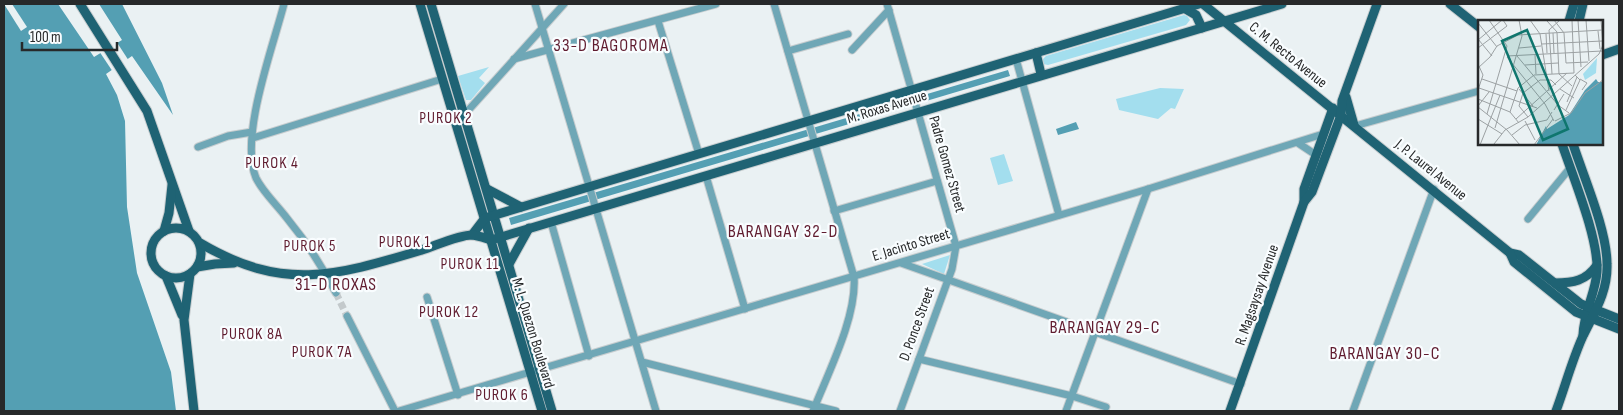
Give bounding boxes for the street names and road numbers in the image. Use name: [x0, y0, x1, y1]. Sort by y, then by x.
street label: C. M. Recto Avenue: [1245, 18, 1331, 92]
street label: M. Roxas Avenue: [845, 86, 929, 128]
street label: Padre Gomez Street: [924, 114, 970, 215]
street label: J. P. Laurel Avenue: [1390, 135, 1471, 205]
street label: E. Jacinto Street: [870, 224, 953, 266]
street label: R. Magsaysay Avenue: [1231, 242, 1283, 348]
street label: M. L. Quezon Boulevard: [507, 276, 559, 390]
street label: D. Ponce Street: [895, 284, 939, 364]

